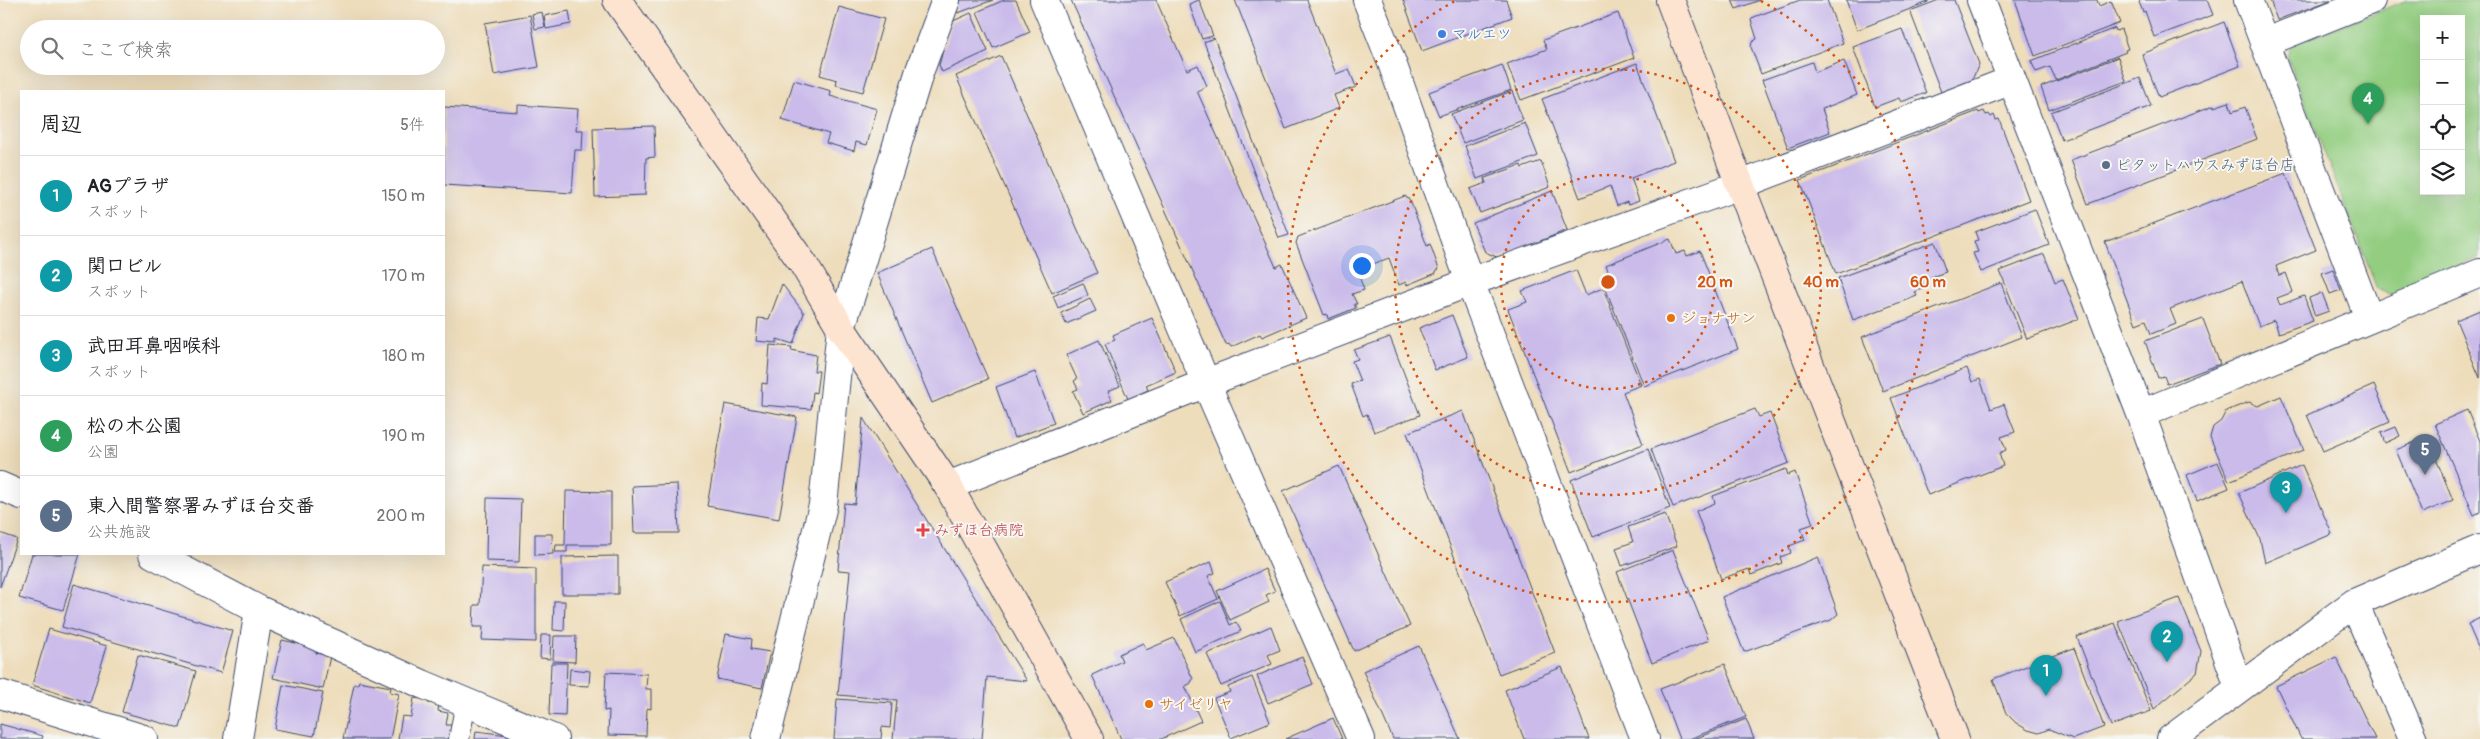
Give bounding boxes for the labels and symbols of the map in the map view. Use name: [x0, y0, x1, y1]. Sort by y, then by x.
place label: マルエツ: [1452, 25, 1512, 44]
marker: マルエツ: [1436, 28, 1448, 40]
pin: 4: [2352, 83, 2384, 124]
place label: ピタットハウスみずほ台店: [2116, 156, 2295, 175]
marker: ピタットハウスみずほ台店: [2100, 159, 2112, 171]
your location: [1349, 253, 1375, 279]
centre of rings: [1599, 273, 1617, 291]
text: 20 m: [1697, 273, 1733, 292]
text: 40 m: [1803, 273, 1839, 292]
text: 60 m: [1910, 273, 1946, 292]
place label: ジョナサン: [1681, 309, 1756, 328]
marker: ジョナサン: [1665, 312, 1677, 324]
pin: 5: [2409, 434, 2441, 475]
pin: 3: [2270, 472, 2302, 513]
place label: みずほ台病院: [934, 521, 1023, 540]
marker: みずほ台病院: [916, 523, 930, 537]
pin: 2: [2151, 621, 2183, 662]
pin: 1: [2030, 655, 2062, 696]
place label: サイゼリヤ: [1159, 695, 1233, 714]
marker: サイゼリヤ: [1143, 698, 1155, 710]

